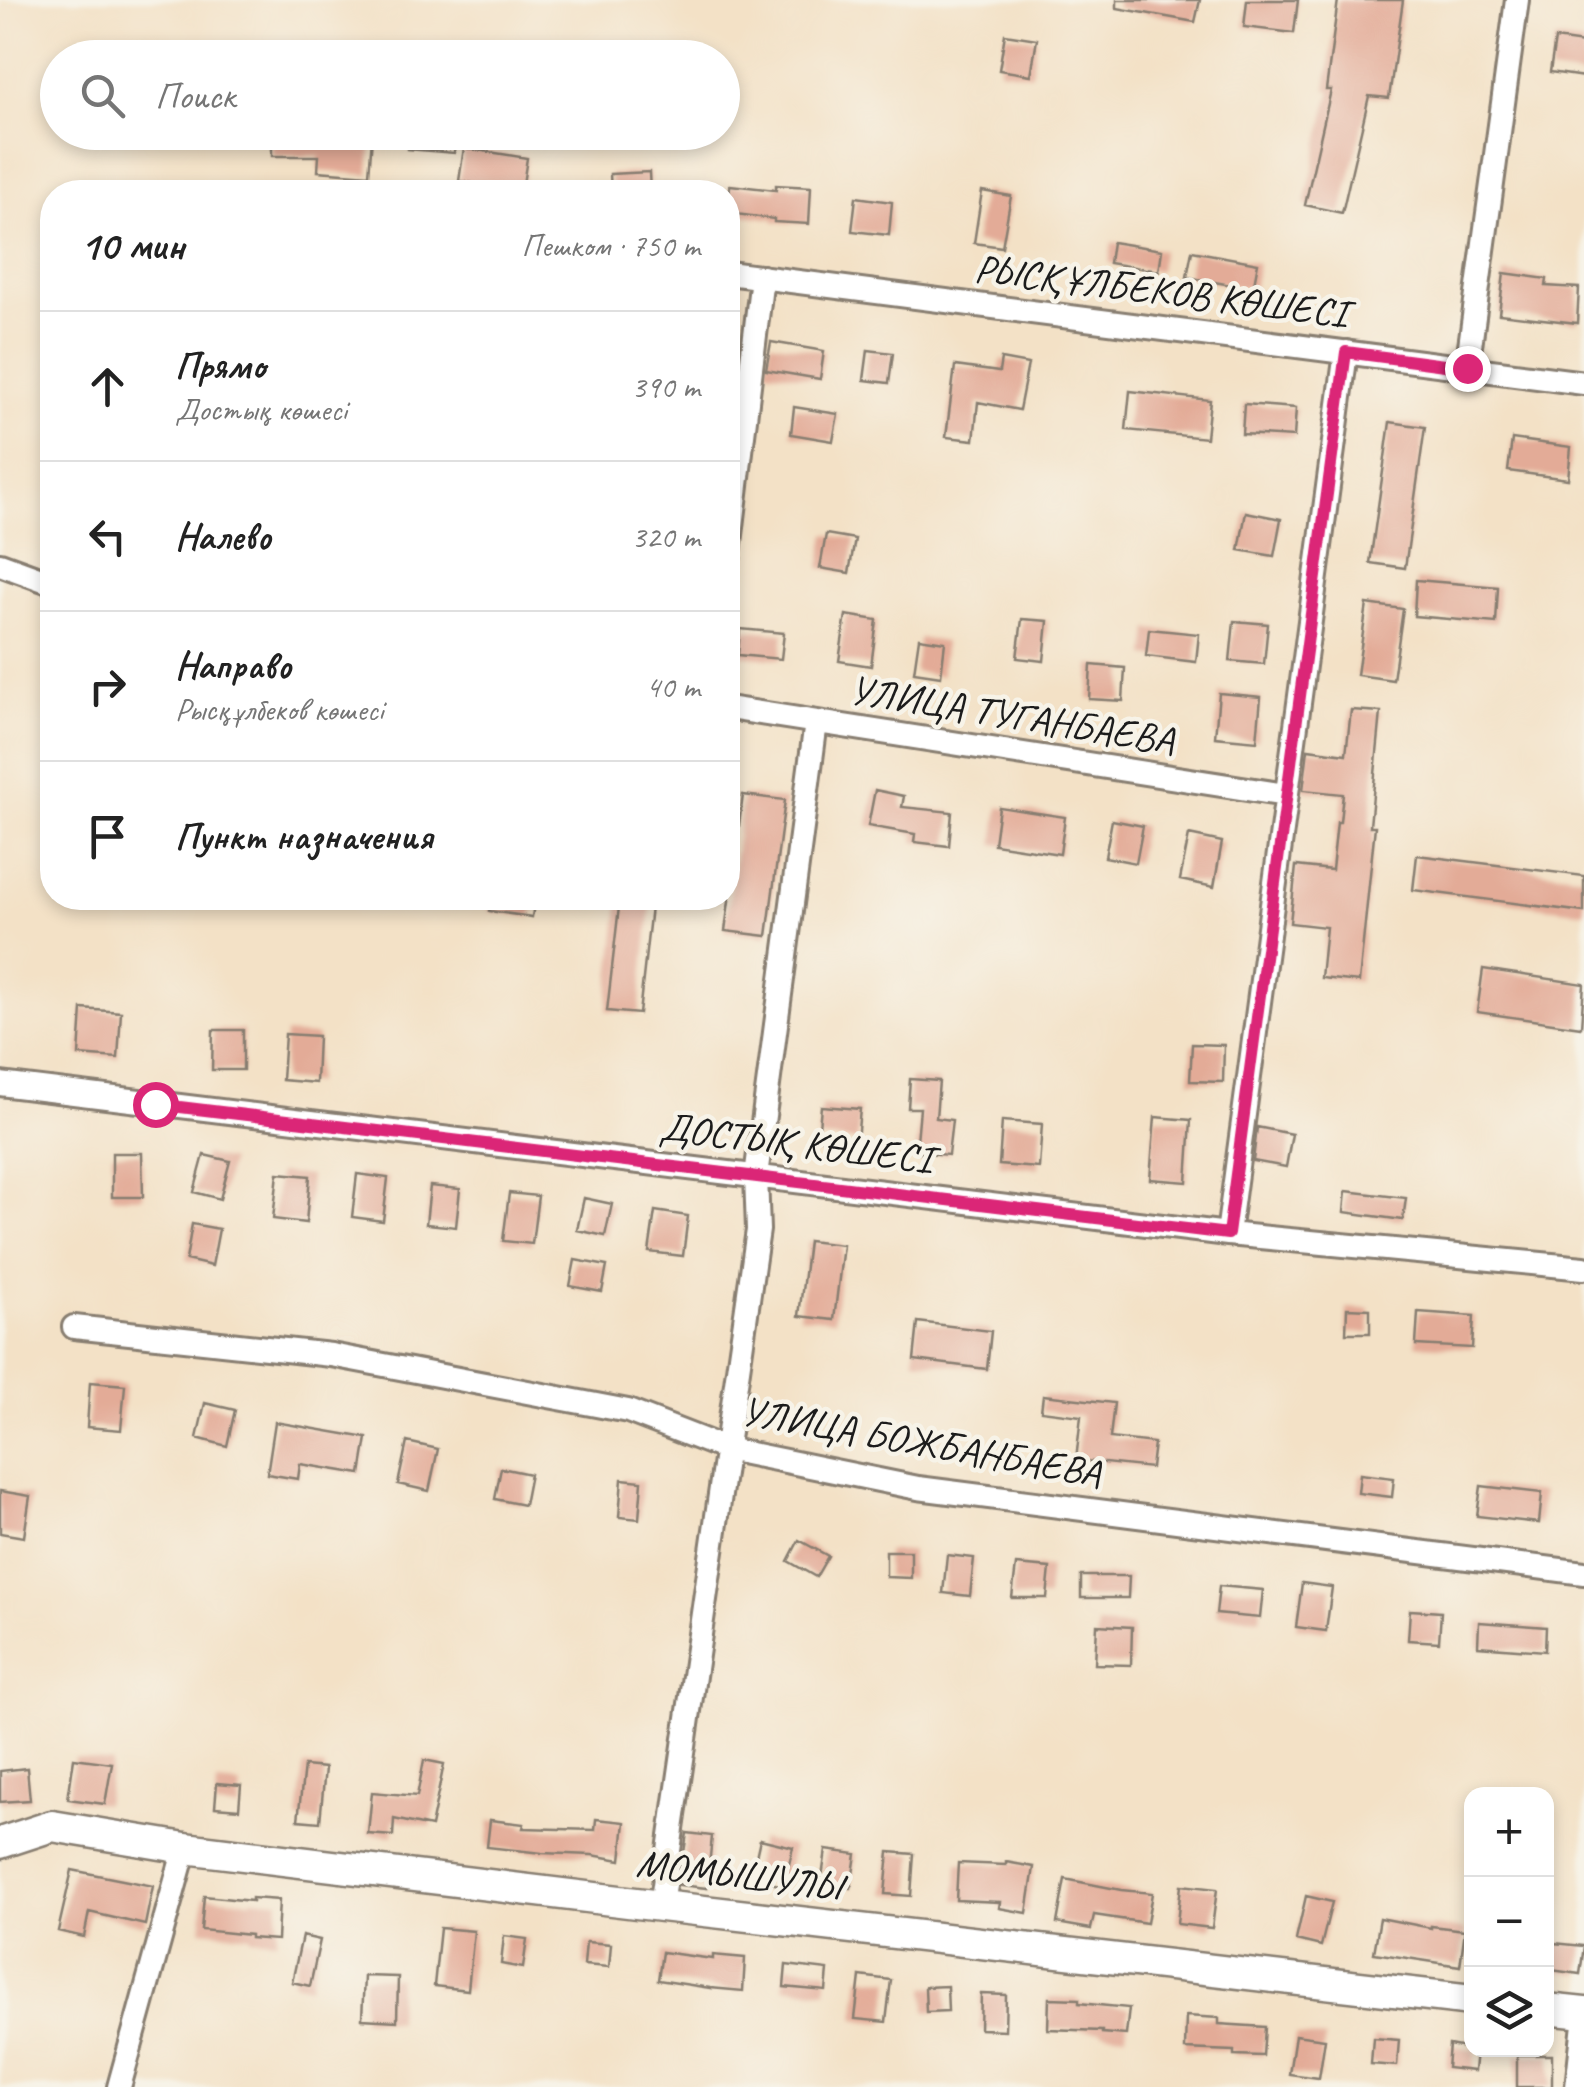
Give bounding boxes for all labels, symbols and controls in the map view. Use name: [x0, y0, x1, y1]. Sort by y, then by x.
search box: [40, 40, 740, 150]
icon: search: [75, 68, 130, 123]
text: Поиск: [155, 72, 235, 119]
text: 10 мин: [80, 219, 184, 272]
text: Пешком · 750 m: [521, 225, 700, 266]
street label: РЫСҚҰЛБЕКОВ КӨШЕСІ: [972, 243, 1359, 340]
text: Прямо: [175, 342, 265, 389]
route end: [1445, 346, 1491, 392]
icon: ahead: [80, 359, 135, 414]
text: 390 m: [631, 366, 700, 407]
text: Достық көшесі: [175, 389, 347, 430]
icon: left: [80, 509, 135, 564]
text: Налево: [175, 513, 271, 560]
text: 320 m: [631, 516, 700, 557]
text: Направо: [175, 642, 291, 689]
icon: right: [80, 659, 135, 714]
street label: УЛИЦА ТУГАНБАЕВА: [846, 665, 1179, 765]
text: 40 m: [646, 666, 700, 707]
text: Рысқұлбеков көшесі: [175, 689, 384, 730]
icon: arrive: [80, 809, 135, 864]
text: Пункт назначения: [175, 813, 432, 860]
route start: [133, 1082, 179, 1128]
street label: ДОСТЫҚ КӨШЕСІ: [657, 1102, 944, 1186]
street label: УЛИЦА БОЖБАНБАЕВА: [737, 1386, 1106, 1498]
map controls: [1464, 1787, 1554, 2057]
button: +: [1464, 1787, 1554, 1877]
street label: МОМЫШУЛЫ: [634, 1838, 851, 1913]
button: −: [1464, 1877, 1554, 1967]
button: layers: [1464, 1967, 1554, 2057]

